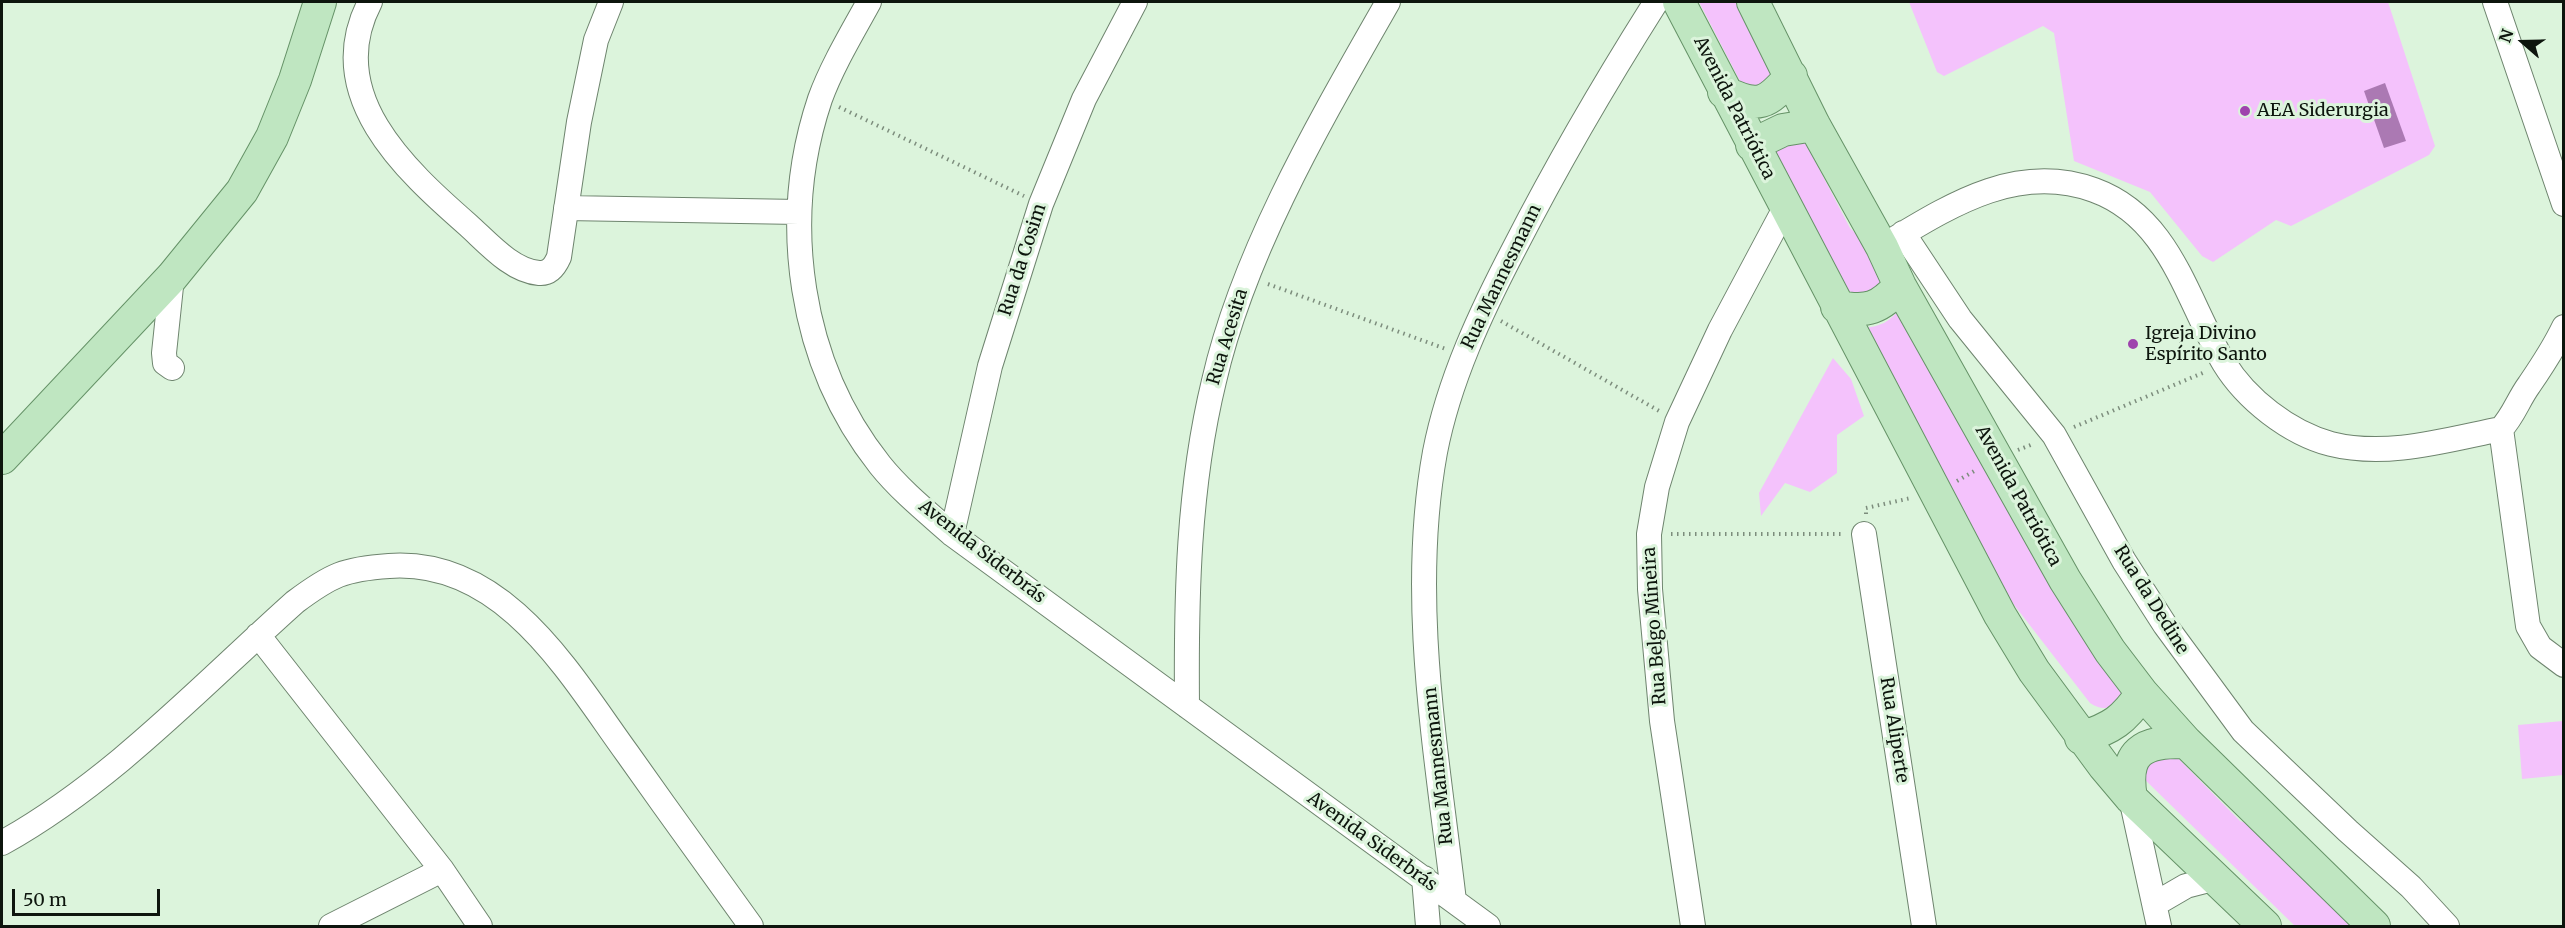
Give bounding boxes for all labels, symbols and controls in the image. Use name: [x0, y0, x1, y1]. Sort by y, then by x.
north arrow: [2493, 12, 2553, 72]
text: N: [2495, 26, 2518, 45]
street label: Avenida Patriótica: [1689, 33, 1779, 183]
place label: AEA Siderurgia: [2257, 100, 2389, 122]
marker: AEA Siderurgia: [2238, 104, 2252, 118]
street label: Rua da Cosim: [995, 201, 1051, 319]
street label: Rua Mannesmann: [1458, 201, 1546, 353]
street label: Rua Acesita: [1203, 286, 1253, 388]
place label: Igreja Divino Espírito Santo: [2145, 323, 2267, 366]
marker: Igreja Divino Espírito Santo: [2126, 337, 2140, 351]
street label: Avenida Patriótica: [1970, 422, 2066, 570]
street label: Avenida Siderbrás: [914, 496, 1050, 608]
street label: Rua da Dedine: [2109, 542, 2193, 658]
street label: Rua Belgo Mineira: [1639, 546, 1671, 706]
street label: Rua Aliperte: [1875, 676, 1913, 784]
street label: Rua Mannesmann: [1420, 686, 1458, 846]
street label: Avenida Siderbrás: [1303, 788, 1441, 896]
scale bar: [15, 877, 164, 915]
text: 50 m: [23, 888, 67, 911]

